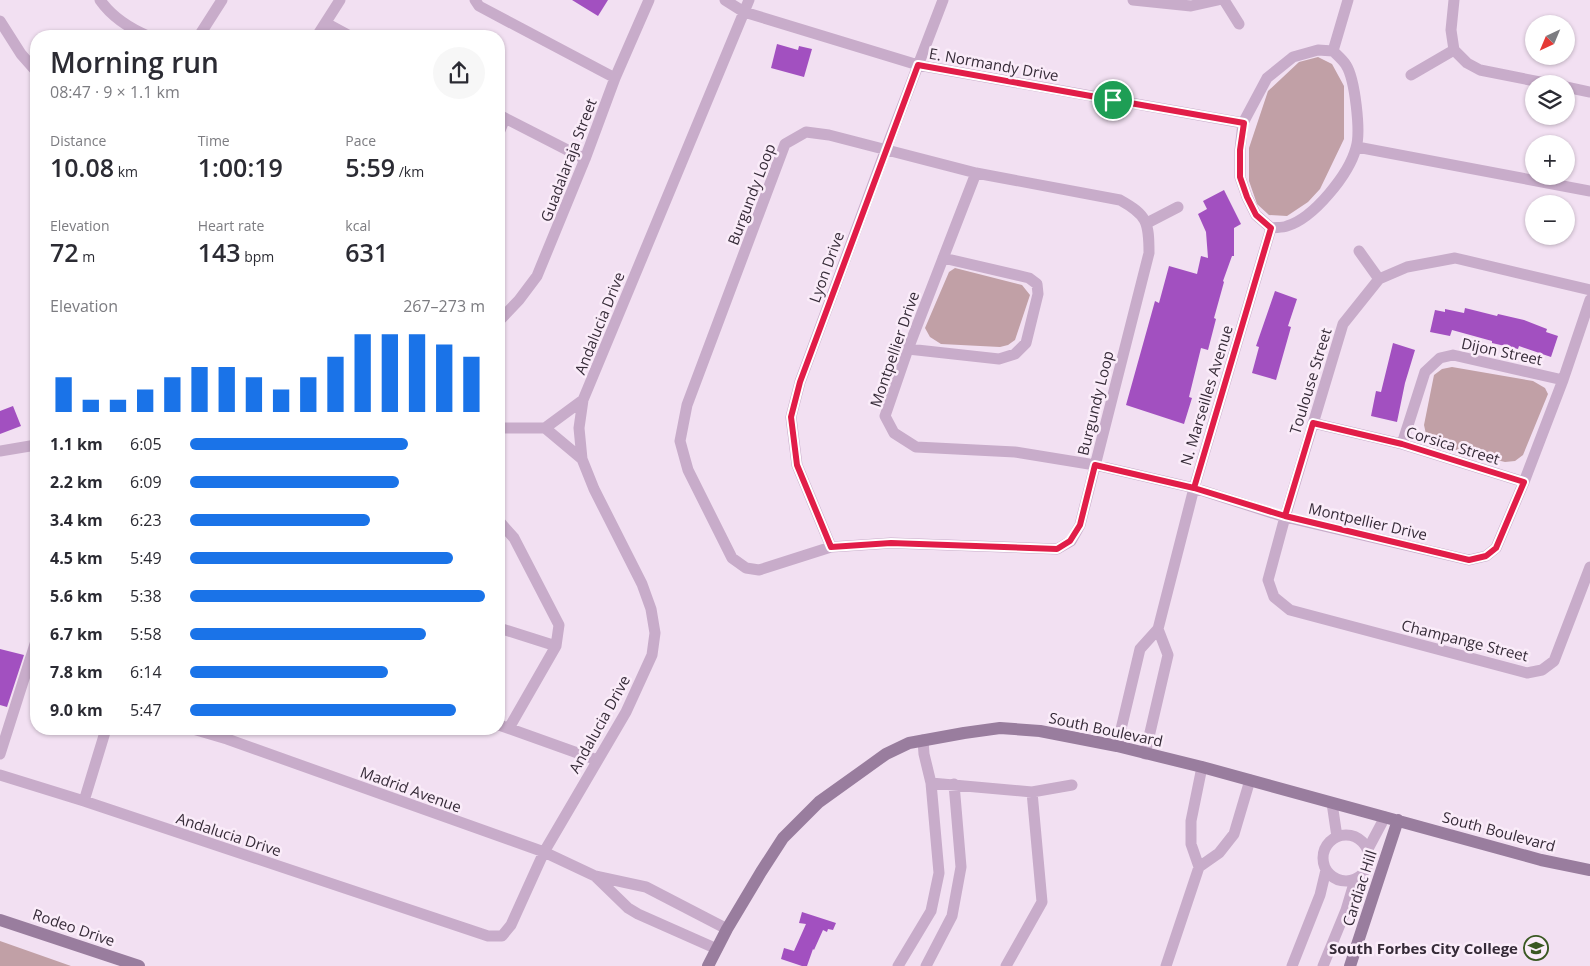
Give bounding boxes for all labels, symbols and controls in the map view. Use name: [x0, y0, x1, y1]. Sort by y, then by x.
north arrow: [1525, 15, 1575, 65]
map controls: [1525, 15, 1575, 245]
text: Morning run: [50, 43, 219, 81]
street label: E. Normandy Drive: [928, 43, 1060, 85]
button: share: [433, 47, 485, 99]
button: layers: [1525, 75, 1575, 125]
pin: [1092, 79, 1134, 121]
text: 08:47 · 9 × 1.1 km: [50, 81, 180, 103]
icon: arrive: [1099, 86, 1127, 114]
street label: Guadalaraja Street: [535, 96, 601, 224]
text: Distance: [50, 131, 106, 150]
text: Time: [198, 131, 230, 150]
text: Pace: [345, 131, 376, 150]
button: +: [1525, 135, 1575, 185]
street label: Burgundy Loop: [722, 140, 780, 248]
text: 10.08: [50, 150, 114, 184]
text: 1:00:19: [198, 150, 283, 184]
text: 5:59: [345, 150, 395, 184]
text: km: [114, 162, 138, 181]
text: /km: [395, 162, 424, 181]
button: −: [1525, 195, 1575, 245]
text: Elevation: [50, 216, 109, 235]
text: Heart rate: [198, 216, 264, 235]
text: kcal: [345, 216, 371, 235]
street label: Lyon Drive: [804, 229, 848, 305]
text: 72: [50, 235, 79, 269]
text: 143: [198, 235, 241, 269]
text: 631: [345, 235, 388, 269]
text: m: [79, 247, 95, 266]
text: bpm: [241, 247, 274, 266]
street label: Andalucia Drive: [569, 269, 629, 377]
street label: Montpellier Drive: [865, 288, 923, 410]
text: Elevation: [50, 295, 118, 317]
text: 267–273 m: [403, 295, 485, 317]
street label: N. Marseilles Avenue: [1175, 322, 1237, 468]
street label: Toulouse Street: [1284, 326, 1336, 436]
street label: Dijon Street: [1460, 333, 1544, 369]
street label: Burgundy Loop: [1072, 349, 1118, 457]
street label: Corsica Street: [1404, 421, 1502, 469]
text: 1.1 km: [50, 433, 103, 455]
text: 6:05: [130, 433, 162, 455]
text: 2.2 km: [50, 471, 103, 493]
text: 6:09: [130, 471, 162, 493]
street label: Montpellier Drive: [1307, 498, 1429, 544]
text: 3.4 km: [50, 509, 103, 531]
text: 6:23: [130, 509, 162, 531]
text: 4.5 km: [50, 547, 103, 569]
text: 5:49: [130, 547, 162, 569]
text: 5.6 km: [50, 585, 103, 607]
text: 5:38: [130, 585, 162, 607]
street label: Champange Street: [1400, 615, 1530, 665]
text: 6.7 km: [50, 623, 103, 645]
text: 5:58: [130, 623, 162, 645]
text: 7.8 km: [50, 661, 103, 683]
text: 6:14: [130, 661, 162, 683]
street label: Andalucia Drive: [564, 671, 634, 777]
text: 9.0 km: [50, 699, 103, 721]
text: 5:47: [130, 699, 162, 721]
street label: South Boulevard: [1047, 707, 1165, 751]
street label: Madrid Avenue: [358, 761, 464, 817]
street label: South Boulevard: [1440, 806, 1558, 856]
street label: Andalucia Drive: [174, 808, 284, 860]
street label: Cardiac Hill: [1337, 847, 1381, 929]
street label: Rodeo Drive: [30, 904, 118, 950]
school or university icon: South Forbes City College: [1523, 935, 1549, 961]
place label: South Forbes City College: [1329, 938, 1518, 958]

